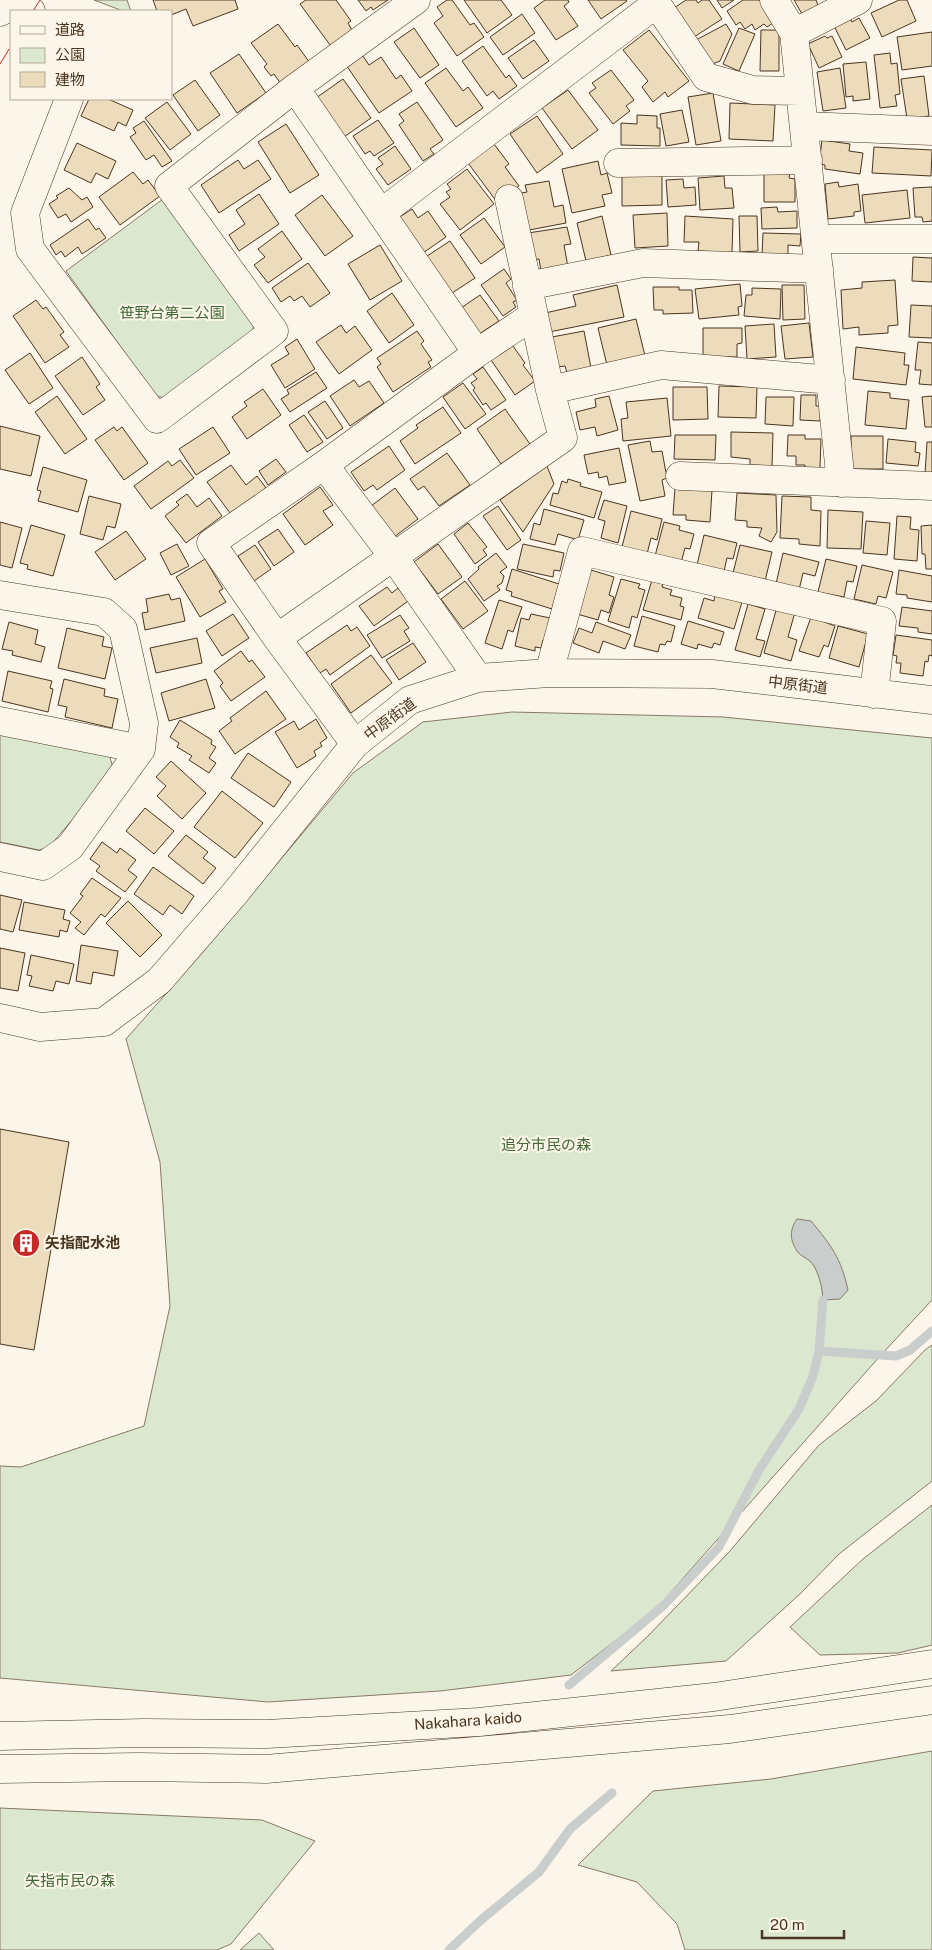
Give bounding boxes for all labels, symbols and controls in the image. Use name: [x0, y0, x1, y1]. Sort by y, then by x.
legend: [10, 10, 172, 100]
text: 道路: [55, 21, 85, 38]
text: 公園: [55, 46, 85, 63]
text: 建物: [55, 71, 85, 88]
park label: 笹野台第二公園: [119, 304, 225, 321]
street label: 中原街道: [767, 672, 829, 697]
street label: 中原街道: [360, 694, 419, 743]
park label: 追分市民の森: [501, 1136, 591, 1153]
building icon: 矢指配水池: [11, 1228, 41, 1258]
place label: 矢指配水池: [45, 1234, 120, 1251]
street label: Nakahara kaido: [413, 1708, 523, 1733]
park label: 矢指市民の森: [25, 1872, 115, 1889]
scale bar: [762, 1908, 844, 1940]
text: 20 m: [770, 1916, 805, 1933]

